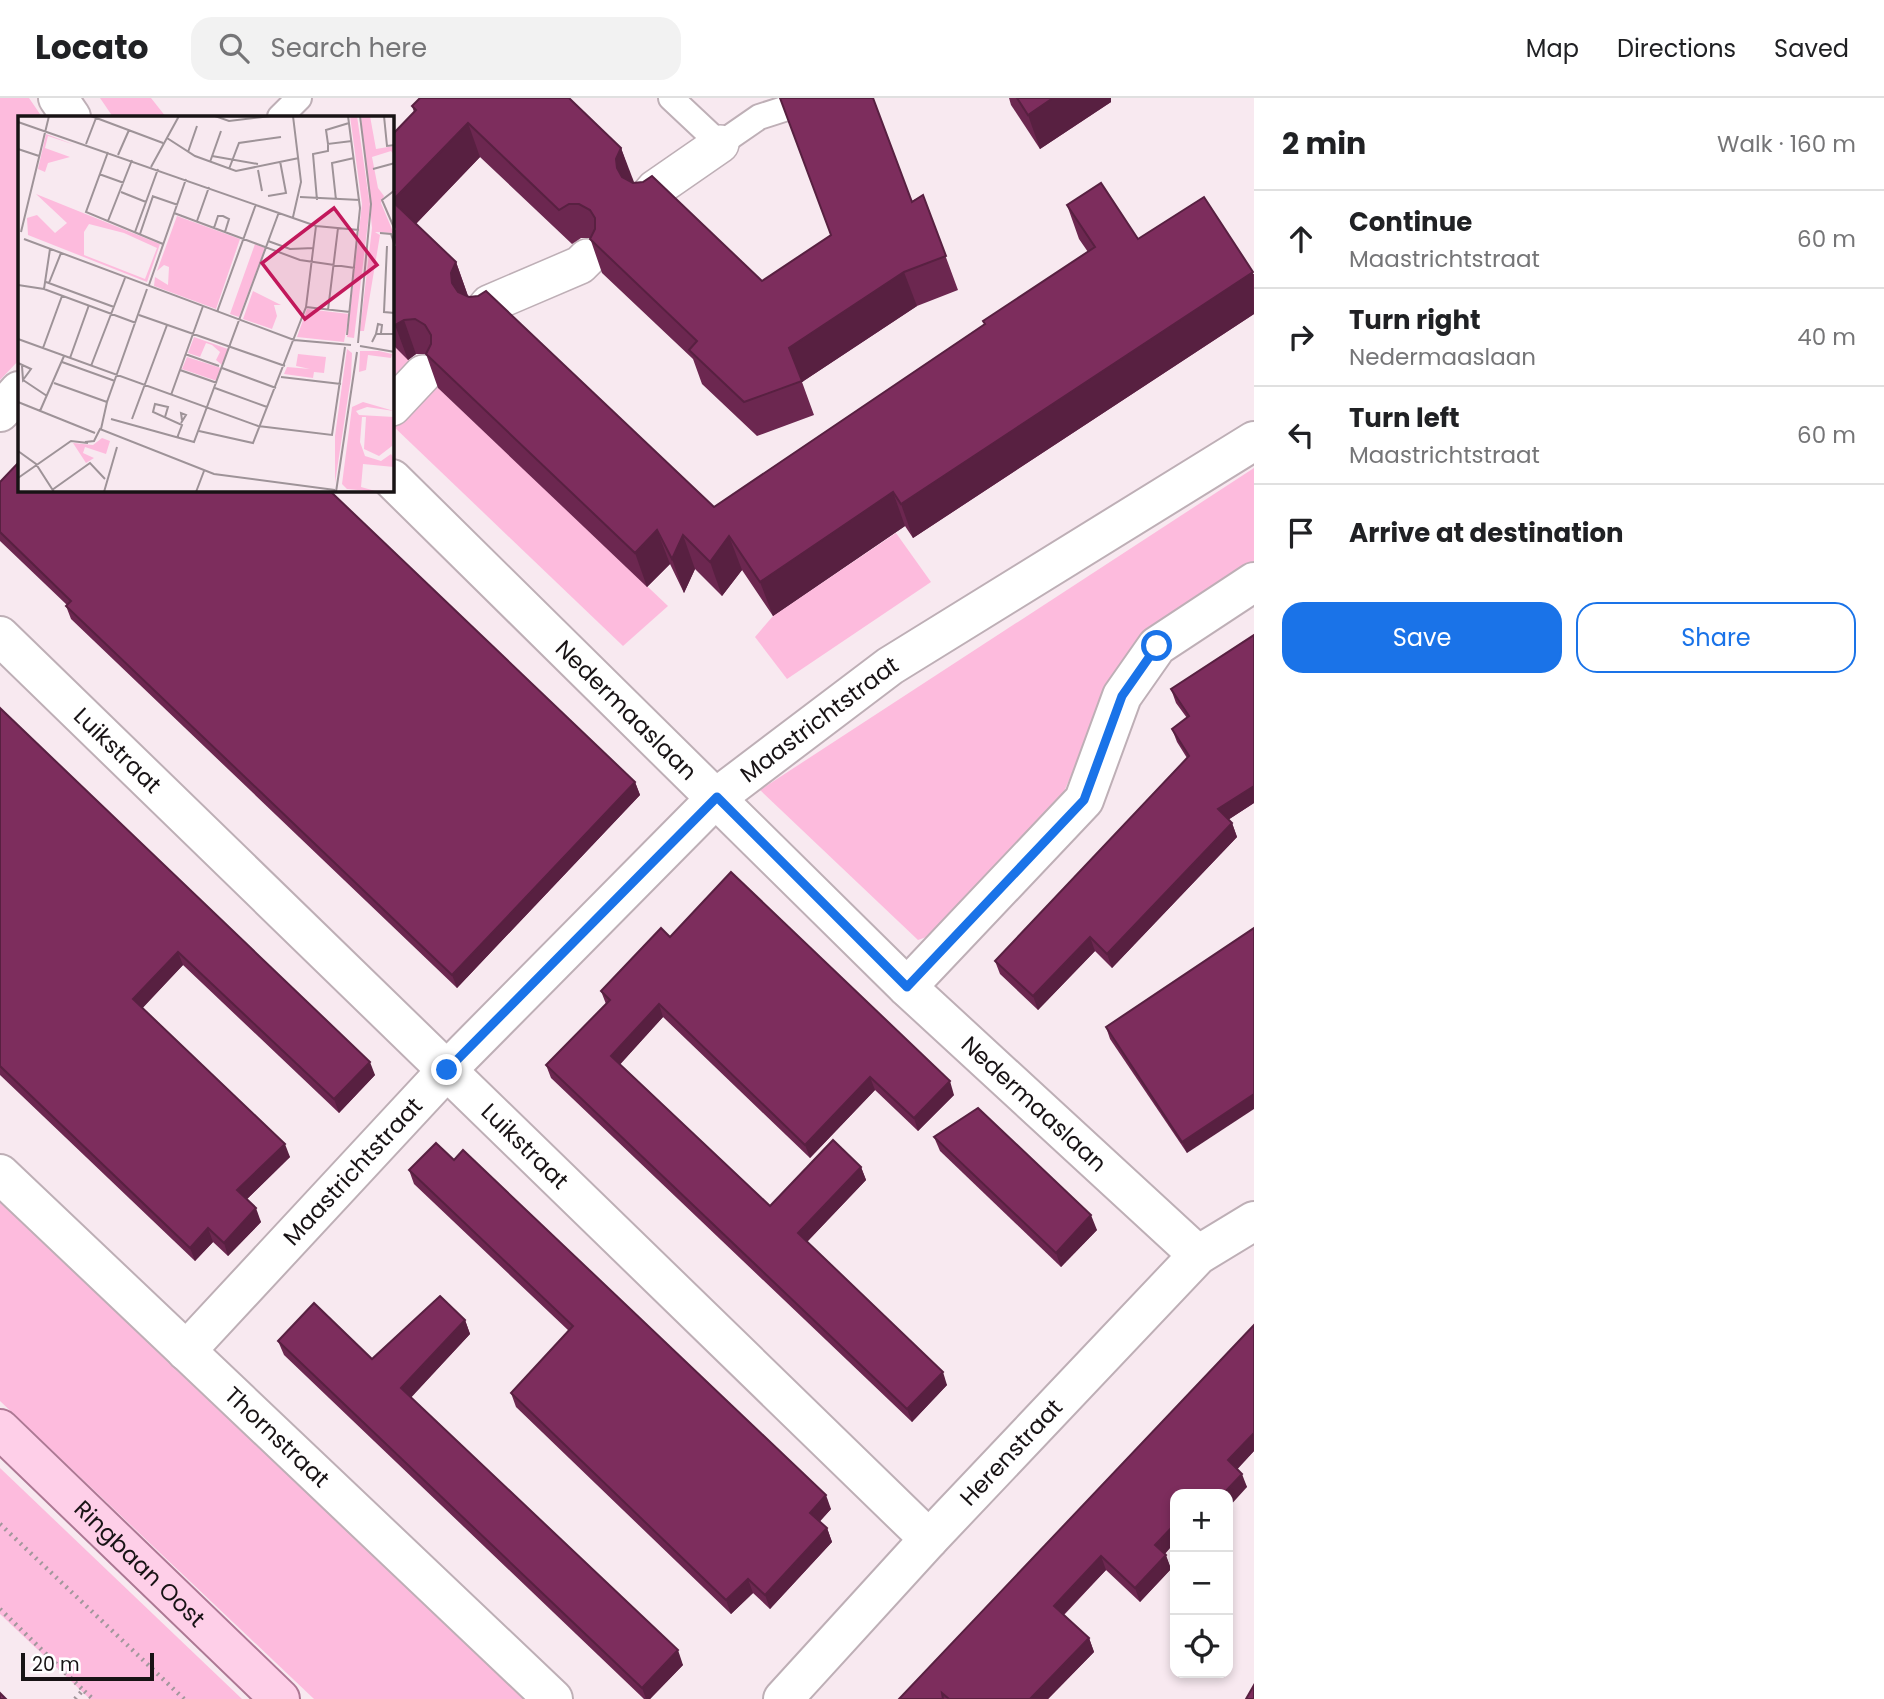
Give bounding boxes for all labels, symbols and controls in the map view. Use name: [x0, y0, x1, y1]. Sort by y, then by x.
search box: [191, 17, 681, 80]
text: Locato: [35, 24, 149, 71]
icon: search: [215, 29, 253, 67]
text: Search here: [271, 30, 427, 66]
text: Map: [1526, 32, 1579, 65]
text: Directions: [1617, 32, 1736, 65]
text: Saved: [1774, 32, 1849, 65]
inset map: [18, 116, 394, 492]
text: 2 min: [1282, 122, 1366, 165]
text: Walk · 160 m: [1717, 128, 1856, 160]
text: Continue: [1349, 204, 1472, 240]
icon: ahead: [1282, 220, 1320, 258]
text: 60 m: [1797, 223, 1856, 255]
text: Maastrichtstraat: [1349, 243, 1540, 275]
text: Turn right: [1349, 302, 1481, 338]
icon: right: [1282, 318, 1320, 356]
text: 40 m: [1797, 321, 1856, 353]
text: Nedermaaslaan: [1349, 341, 1536, 373]
text: Turn left: [1349, 400, 1460, 436]
icon: left: [1282, 416, 1320, 454]
text: 60 m: [1797, 419, 1856, 451]
text: Maastrichtstraat: [1349, 439, 1540, 471]
icon: arrive: [1282, 514, 1320, 552]
text: Arrive at destination: [1349, 515, 1624, 551]
button: Save: [1282, 602, 1562, 673]
button: Share: [1576, 602, 1856, 673]
route start: [1141, 630, 1172, 661]
street label: Nedermaaslaan: [548, 633, 704, 787]
street label: Maastrichtstraat: [734, 649, 904, 790]
street label: Luikstraat: [67, 700, 168, 800]
street label: Nedermaaslaan: [954, 1029, 1114, 1179]
route end: [431, 1054, 462, 1085]
street label: Maastrichtstraat: [276, 1091, 430, 1252]
street label: Luikstraat: [474, 1096, 576, 1196]
street label: Thornstraat: [218, 1379, 337, 1495]
street label: Herenstraat: [953, 1392, 1070, 1513]
map controls: [1170, 1489, 1233, 1678]
button: +: [1170, 1489, 1233, 1552]
street label: Ringbaan Oost: [67, 1493, 212, 1634]
button: −: [1170, 1552, 1233, 1615]
button: locate: [1170, 1615, 1233, 1678]
scale bar: [21, 1650, 154, 1682]
text: 20 m: [32, 1651, 80, 1678]

